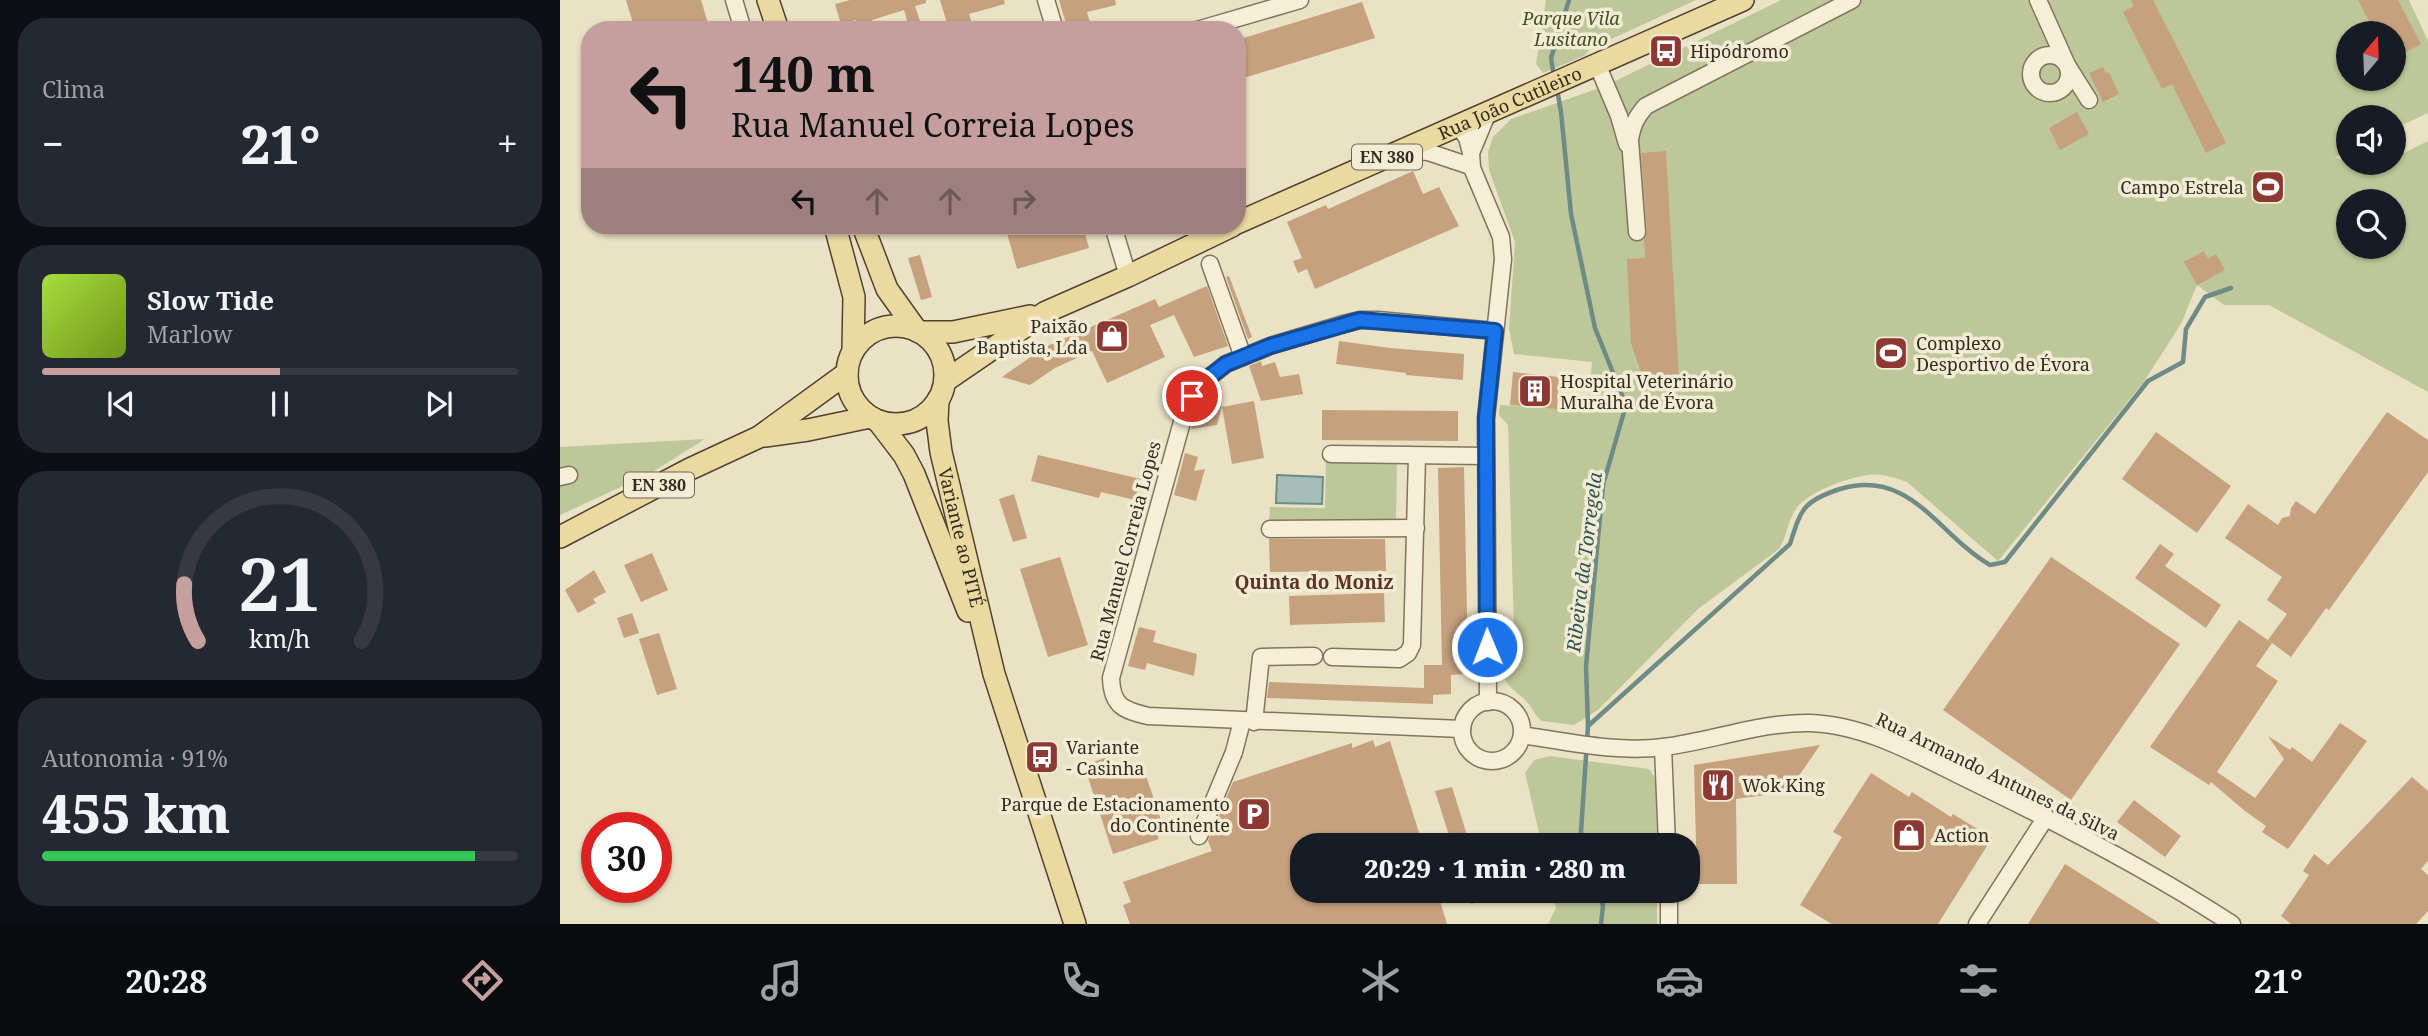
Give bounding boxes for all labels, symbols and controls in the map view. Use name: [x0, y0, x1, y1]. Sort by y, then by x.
park label: Parque Vila Lusitano: [1521, 6, 1620, 51]
north arrow: [2336, 21, 2406, 91]
map controls: [2336, 21, 2406, 259]
bus stop icon: Hipódromo: [1647, 32, 1685, 70]
place label: Hipódromo: [1690, 39, 1789, 63]
text: 140 m: [731, 40, 875, 106]
icon: left: [616, 49, 707, 140]
street label: Rua João Cutileiro: [1434, 61, 1585, 145]
text: Clima: [42, 73, 105, 105]
text: Rua Manuel Correia Lopes: [731, 103, 1135, 146]
button: sound: [2336, 105, 2406, 175]
text: 21°: [240, 108, 320, 179]
text: −: [42, 117, 64, 169]
text: +: [497, 117, 518, 169]
road number: EN 380: [1352, 144, 1422, 169]
sports icon: Campo Estrela: [2249, 168, 2287, 206]
place label: Campo Estrela: [2120, 175, 2244, 199]
icon: left: [785, 182, 823, 220]
icon: ahead: [858, 182, 896, 220]
icon: ahead: [931, 182, 969, 220]
icon: right: [1004, 182, 1042, 220]
button: search: [2336, 189, 2406, 259]
text: Slow Tide: [147, 282, 274, 318]
place label: Paixão Baptista, Lda: [977, 314, 1088, 359]
shop icon: Paixão Baptista, Lda: [1093, 317, 1131, 355]
text: Marlow: [147, 318, 233, 350]
place label: Complexo Desportivo de Évora: [1916, 331, 2090, 376]
sports icon: Complexo Desportivo de Évora: [1872, 334, 1910, 372]
pin: [1162, 366, 1222, 426]
place label: Hospital Veterinário Muralha de Évora: [1560, 369, 1734, 414]
building icon: Hospital Veterinário Muralha de Évora: [1516, 372, 1554, 410]
icon: arrive: [1173, 377, 1211, 415]
icon: previous: [102, 385, 140, 423]
icon: pause: [261, 385, 299, 423]
icon: next: [420, 385, 458, 423]
street label: Rua Manuel Correia Lopes: [1084, 438, 1166, 664]
street label: Variante ao PITÉ: [933, 465, 990, 610]
water label: Ribeira da Torregela: [1560, 471, 1608, 654]
road number: EN 380: [624, 472, 694, 498]
text: 21: [239, 534, 321, 633]
district label: Quinta do Moniz: [1234, 569, 1394, 595]
position arrow: [1450, 610, 1524, 684]
text: km/h: [249, 621, 311, 655]
street label: Rua Armando Antunes da Silva: [1872, 707, 2124, 845]
place label: Variante - Casinha: [1066, 735, 1145, 780]
bus stop icon: Variante - Casinha: [1023, 738, 1061, 776]
text: Autonomia · 91%: [42, 742, 228, 774]
restaurant icon: Wok King: [1699, 766, 1737, 804]
place label: Wok King: [1742, 773, 1825, 797]
text: 455 km: [42, 777, 230, 848]
place label: Parque de Estacionamento do Continente: [1001, 792, 1230, 837]
parking icon: Parque de Estacionamento do Continente: [1235, 795, 1273, 833]
speed limit sign: 30: [581, 812, 672, 903]
shop icon: Action: [1890, 816, 1928, 854]
place label: Action: [1934, 823, 1990, 847]
text: 20:29 · 1 min · 280 m: [1364, 850, 1626, 886]
icon: directions: [458, 956, 507, 1005]
icon: music: [757, 956, 806, 1005]
icon: phone: [1056, 956, 1105, 1005]
icon: climate: [1356, 956, 1405, 1005]
icon: car: [1655, 956, 1704, 1005]
icon: filters: [1954, 956, 2003, 1005]
text: 20:28: [125, 959, 207, 1002]
text: 21°: [2254, 959, 2303, 1002]

